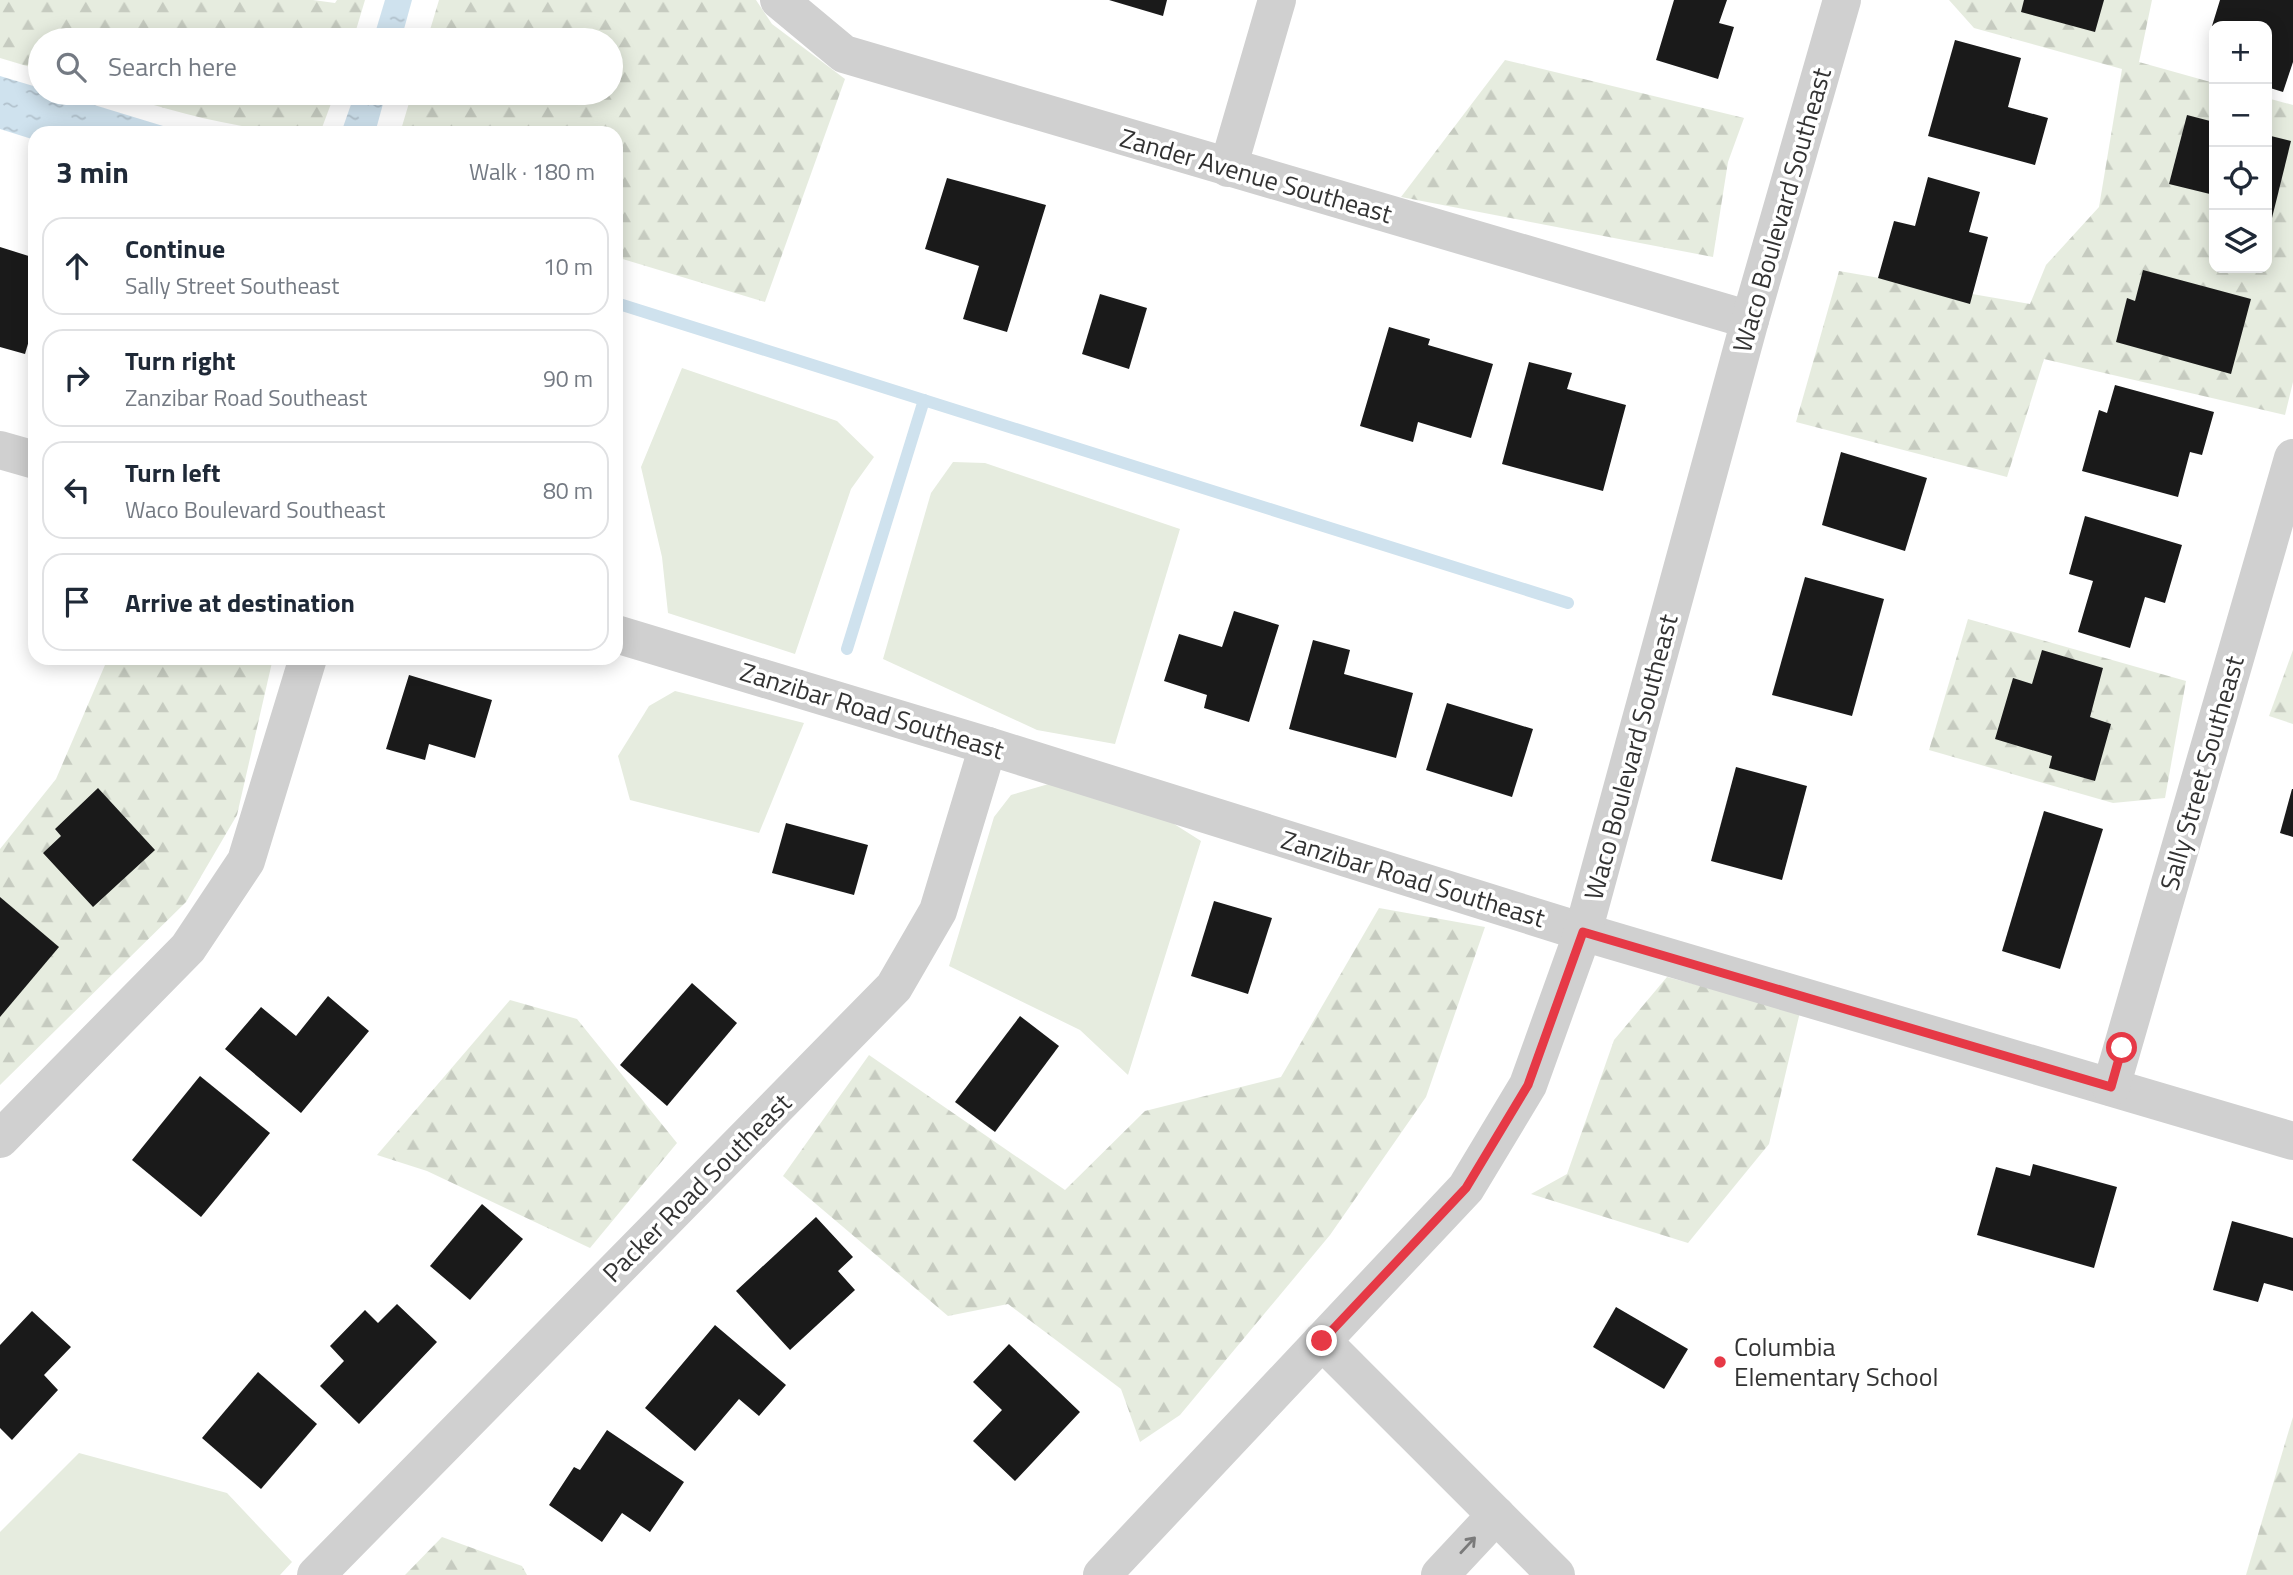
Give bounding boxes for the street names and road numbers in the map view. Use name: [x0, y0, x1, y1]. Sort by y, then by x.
street label: Waco Boulevard Southeast: [1722, 63, 1841, 357]
street label: Zander Avenue Southeast: [1115, 118, 1397, 233]
street label: Waco Boulevard Southeast: [1574, 610, 1687, 904]
street label: Sally Street Southeast: [2149, 651, 2254, 895]
street label: Zanzibar Road Southeast: [735, 652, 1009, 769]
street label: Zanzibar Road Southeast: [1276, 820, 1550, 937]
street label: Packer Road Southeast: [593, 1084, 800, 1291]

